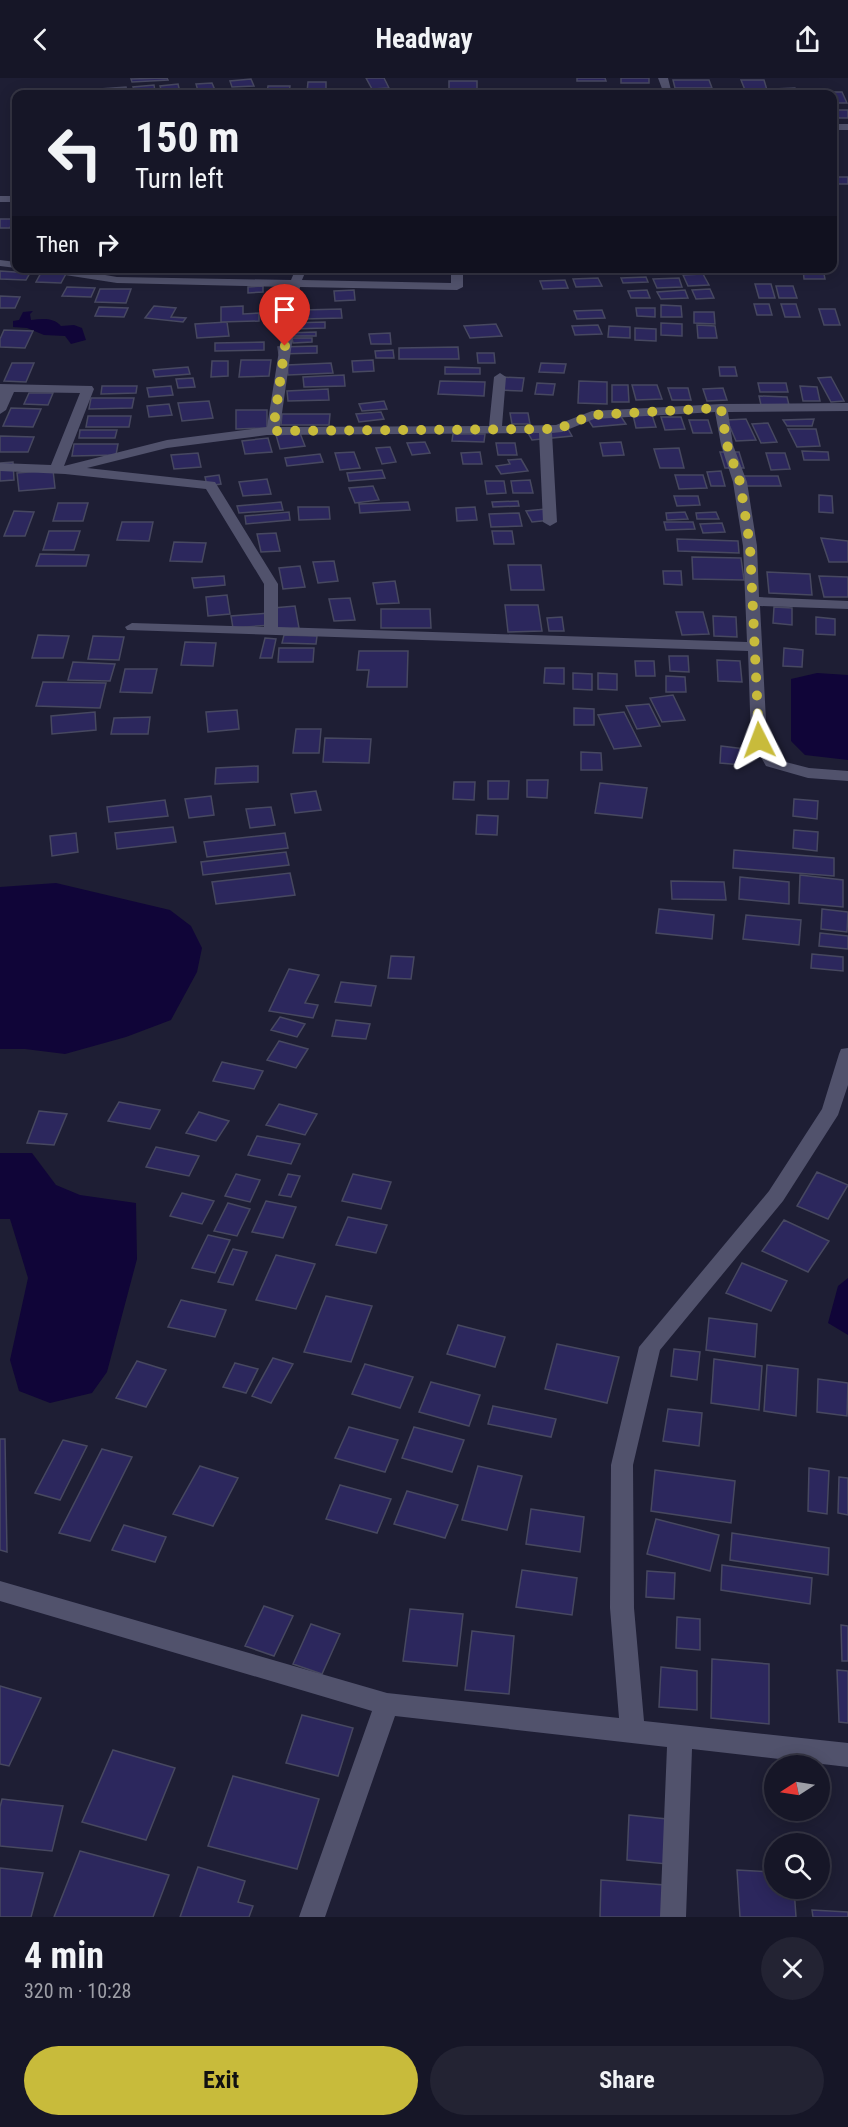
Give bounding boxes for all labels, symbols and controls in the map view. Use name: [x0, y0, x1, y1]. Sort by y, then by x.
icon: back: [24, 23, 57, 56]
text: Headway: [375, 23, 473, 55]
icon: share: [791, 23, 824, 56]
text: 150 m: [135, 113, 240, 162]
icon: left: [36, 114, 114, 192]
text: Turn left: [135, 163, 224, 195]
icon: right: [91, 228, 124, 261]
text: Then: [36, 232, 79, 257]
pin: [259, 284, 310, 346]
icon: arrive: [268, 293, 301, 326]
position arrow: [727, 708, 791, 772]
north arrow: [764, 1755, 830, 1821]
map controls: [764, 1755, 830, 1899]
button: search: [764, 1833, 830, 1899]
text: 4 min: [24, 1935, 104, 1977]
button: close: [761, 1937, 824, 2000]
text: 320 m · 10:28: [24, 1979, 131, 2003]
button: Exit: [24, 2046, 418, 2115]
button: Share: [430, 2046, 824, 2115]

